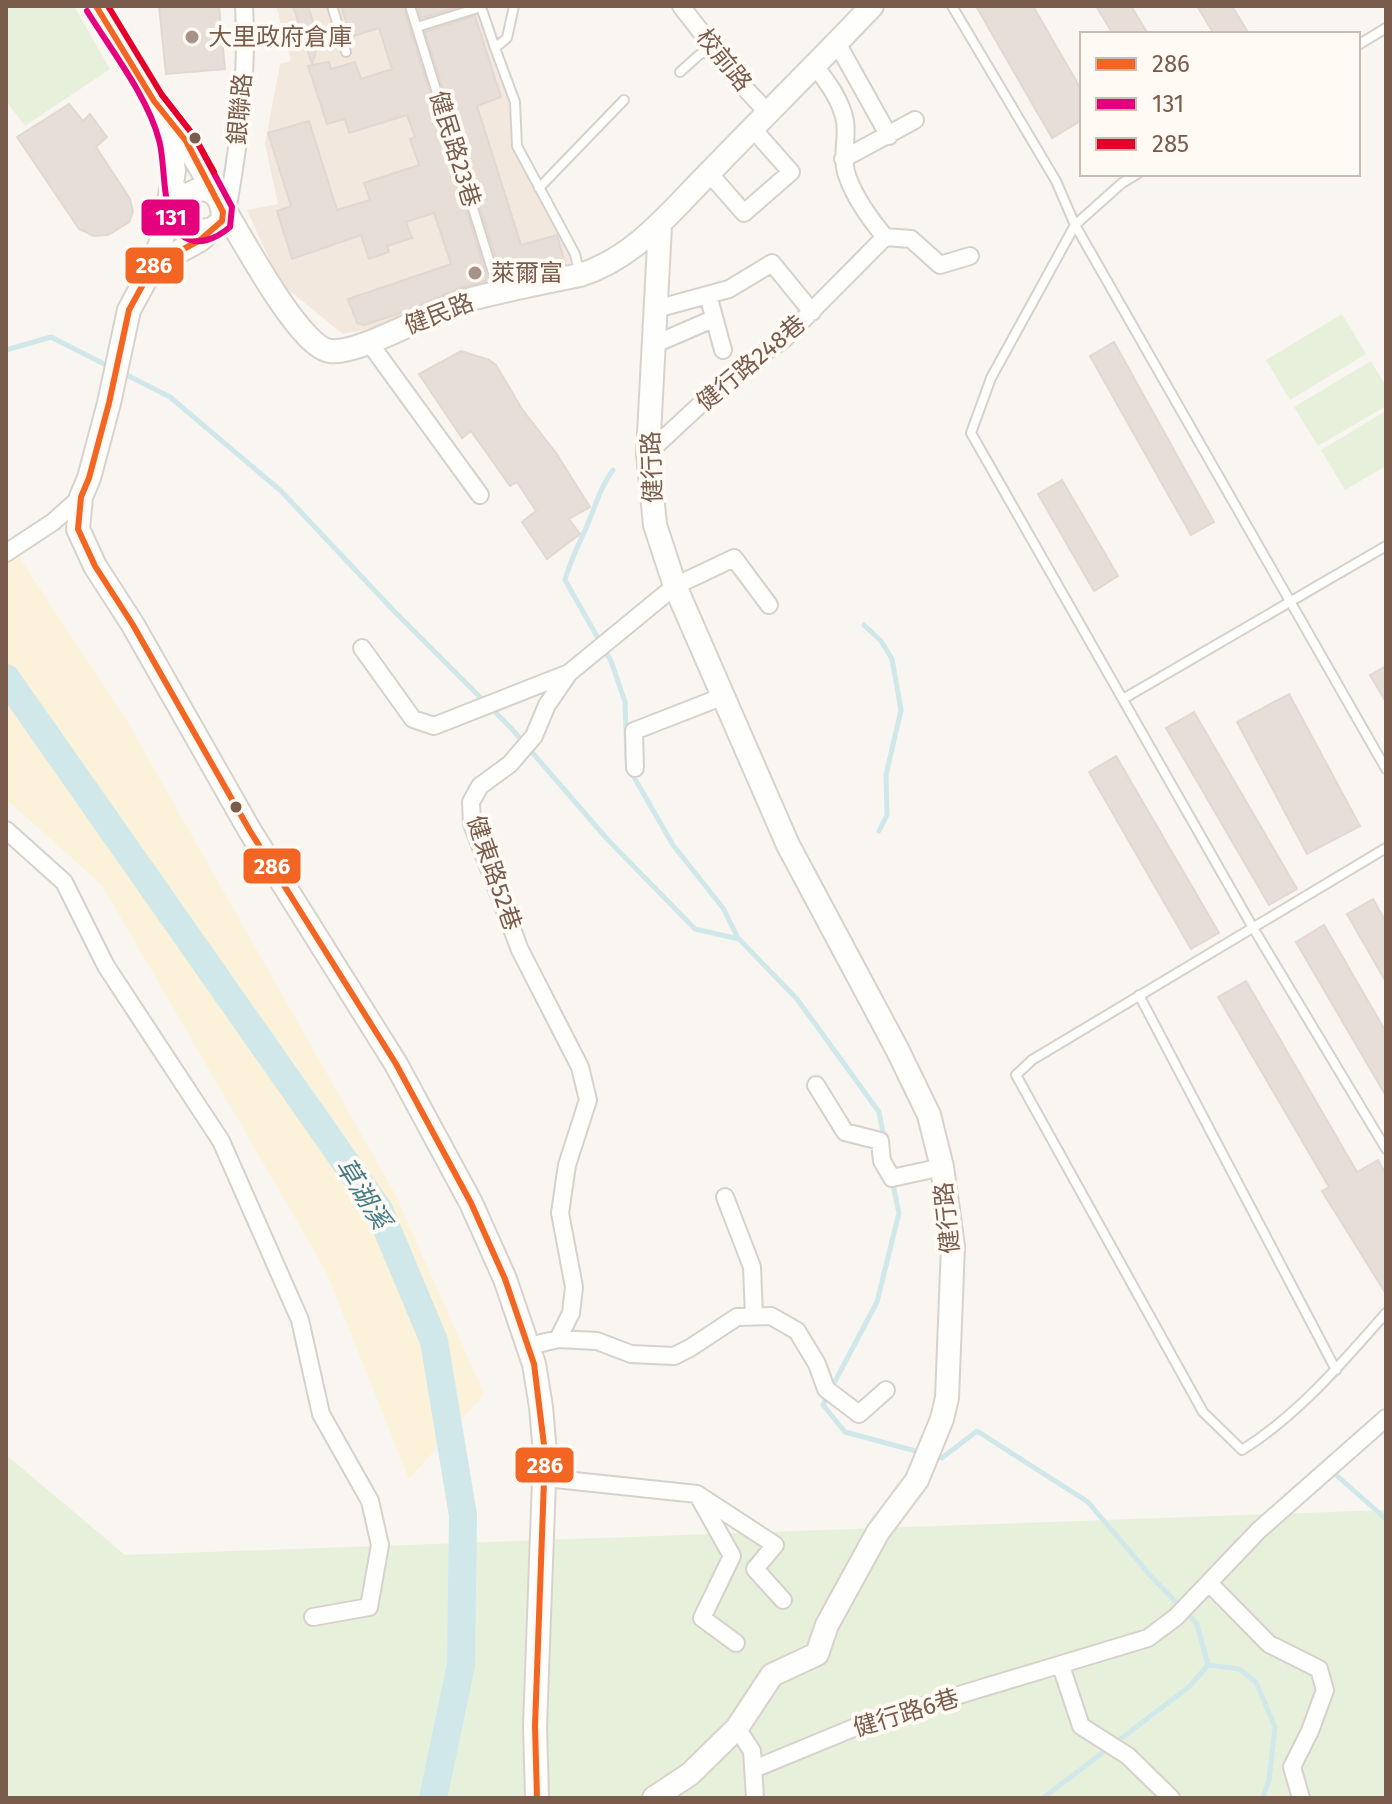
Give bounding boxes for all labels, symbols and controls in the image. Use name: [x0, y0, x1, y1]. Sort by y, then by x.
place label: 大里政府倉庫: [208, 23, 352, 51]
street label: 校前路: [690, 23, 758, 97]
marker: 大里政府倉庫: [183, 28, 201, 46]
legend: [1080, 32, 1360, 176]
text: 286: [1152, 50, 1190, 78]
street label: 銀聯路: [223, 72, 257, 146]
street label: 健民路23巷: [424, 88, 486, 210]
text: 131: [1152, 90, 1184, 118]
unlabelled marker: [187, 130, 203, 146]
text: 285: [1152, 130, 1189, 158]
line badge: 131: [140, 198, 201, 237]
text: 131: [155, 204, 187, 231]
line badge: 286: [124, 246, 185, 285]
text: 286: [136, 252, 172, 279]
place label: 萊爾富: [491, 259, 563, 287]
marker: 萊爾富: [466, 264, 484, 282]
street label: 健民路: [400, 288, 478, 340]
street label: 健行路248巷: [691, 309, 811, 417]
street label: 健行路: [637, 431, 667, 503]
unlabelled marker: [228, 799, 244, 815]
street label: 健東路52巷: [461, 812, 527, 934]
line badge: 286: [242, 847, 302, 885]
text: 286: [254, 853, 290, 880]
water label: 草湖溪: [329, 1152, 399, 1238]
street label: 健行路: [929, 1181, 965, 1255]
line badge: 286: [514, 1446, 575, 1484]
text: 286: [527, 1452, 563, 1479]
street label: 健行路6巷: [850, 1684, 962, 1742]

